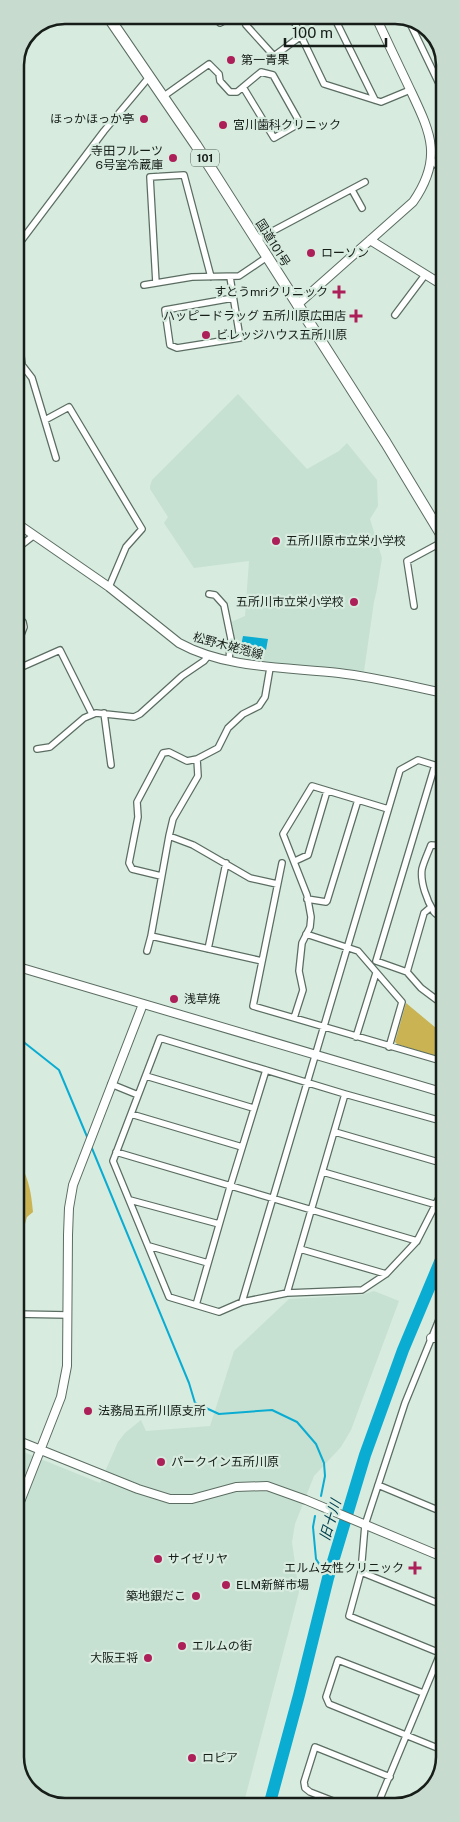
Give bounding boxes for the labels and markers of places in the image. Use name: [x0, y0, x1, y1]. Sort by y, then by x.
place label: 第一青果: [241, 53, 289, 67]
marker: 第一青果: [225, 54, 237, 66]
place label: ほっかほっか亭: [50, 112, 134, 126]
marker: ほっかほっか亭: [138, 113, 150, 125]
place label: 宮川歯科クリニック: [233, 118, 341, 132]
marker: 宮川歯科クリニック: [217, 119, 229, 131]
place label: 寺田フルーツ 6号室冷蔵庫: [91, 144, 163, 172]
marker: 寺田フルーツ 6号室冷蔵庫: [167, 152, 179, 164]
place label: ローソン: [321, 246, 369, 260]
marker: ローソン: [305, 247, 317, 259]
place label: すとうmriクリニック: [214, 285, 328, 299]
marker: すとうmriクリニック: [332, 285, 346, 299]
place label: ハッピードラッグ 五所川原広田店: [163, 309, 346, 323]
marker: ハッピードラッグ 五所川原広田店: [350, 310, 362, 322]
place label: ビレッジハウス五所川原: [216, 328, 347, 342]
marker: ビレッジハウス五所川原: [200, 329, 212, 341]
place label: 五所川原市立栄小学校: [286, 534, 406, 548]
marker: 五所川原市立栄小学校: [270, 535, 282, 547]
place label: 五所川市立栄小学校: [236, 595, 344, 609]
marker: 五所川市立栄小学校: [348, 596, 360, 608]
place label: 浅草焼: [184, 992, 220, 1006]
marker: 浅草焼: [168, 993, 180, 1005]
place label: 法務局五所川原支所: [98, 1404, 206, 1418]
marker: 法務局五所川原支所: [82, 1405, 94, 1417]
place label: パークイン五所川原: [171, 1455, 279, 1469]
marker: パークイン五所川原: [155, 1456, 167, 1468]
place label: サイゼリヤ: [168, 1552, 228, 1566]
marker: サイゼリヤ: [152, 1553, 164, 1565]
place label: エルム女性クリニック: [284, 1561, 404, 1575]
marker: エルム女性クリニック: [408, 1561, 422, 1575]
place label: ELM新鮮市場: [236, 1578, 309, 1592]
marker: ELM新鮮市場: [220, 1579, 232, 1591]
place label: 築地銀だこ: [126, 1589, 186, 1603]
marker: 築地銀だこ: [190, 1590, 202, 1602]
place label: エルムの街: [192, 1639, 252, 1653]
marker: エルムの街: [176, 1640, 188, 1652]
place label: 大阪王将: [90, 1651, 138, 1665]
marker: 大阪王将: [142, 1652, 154, 1664]
place label: ロピア: [202, 1751, 238, 1765]
marker: ロピア: [186, 1752, 198, 1764]

